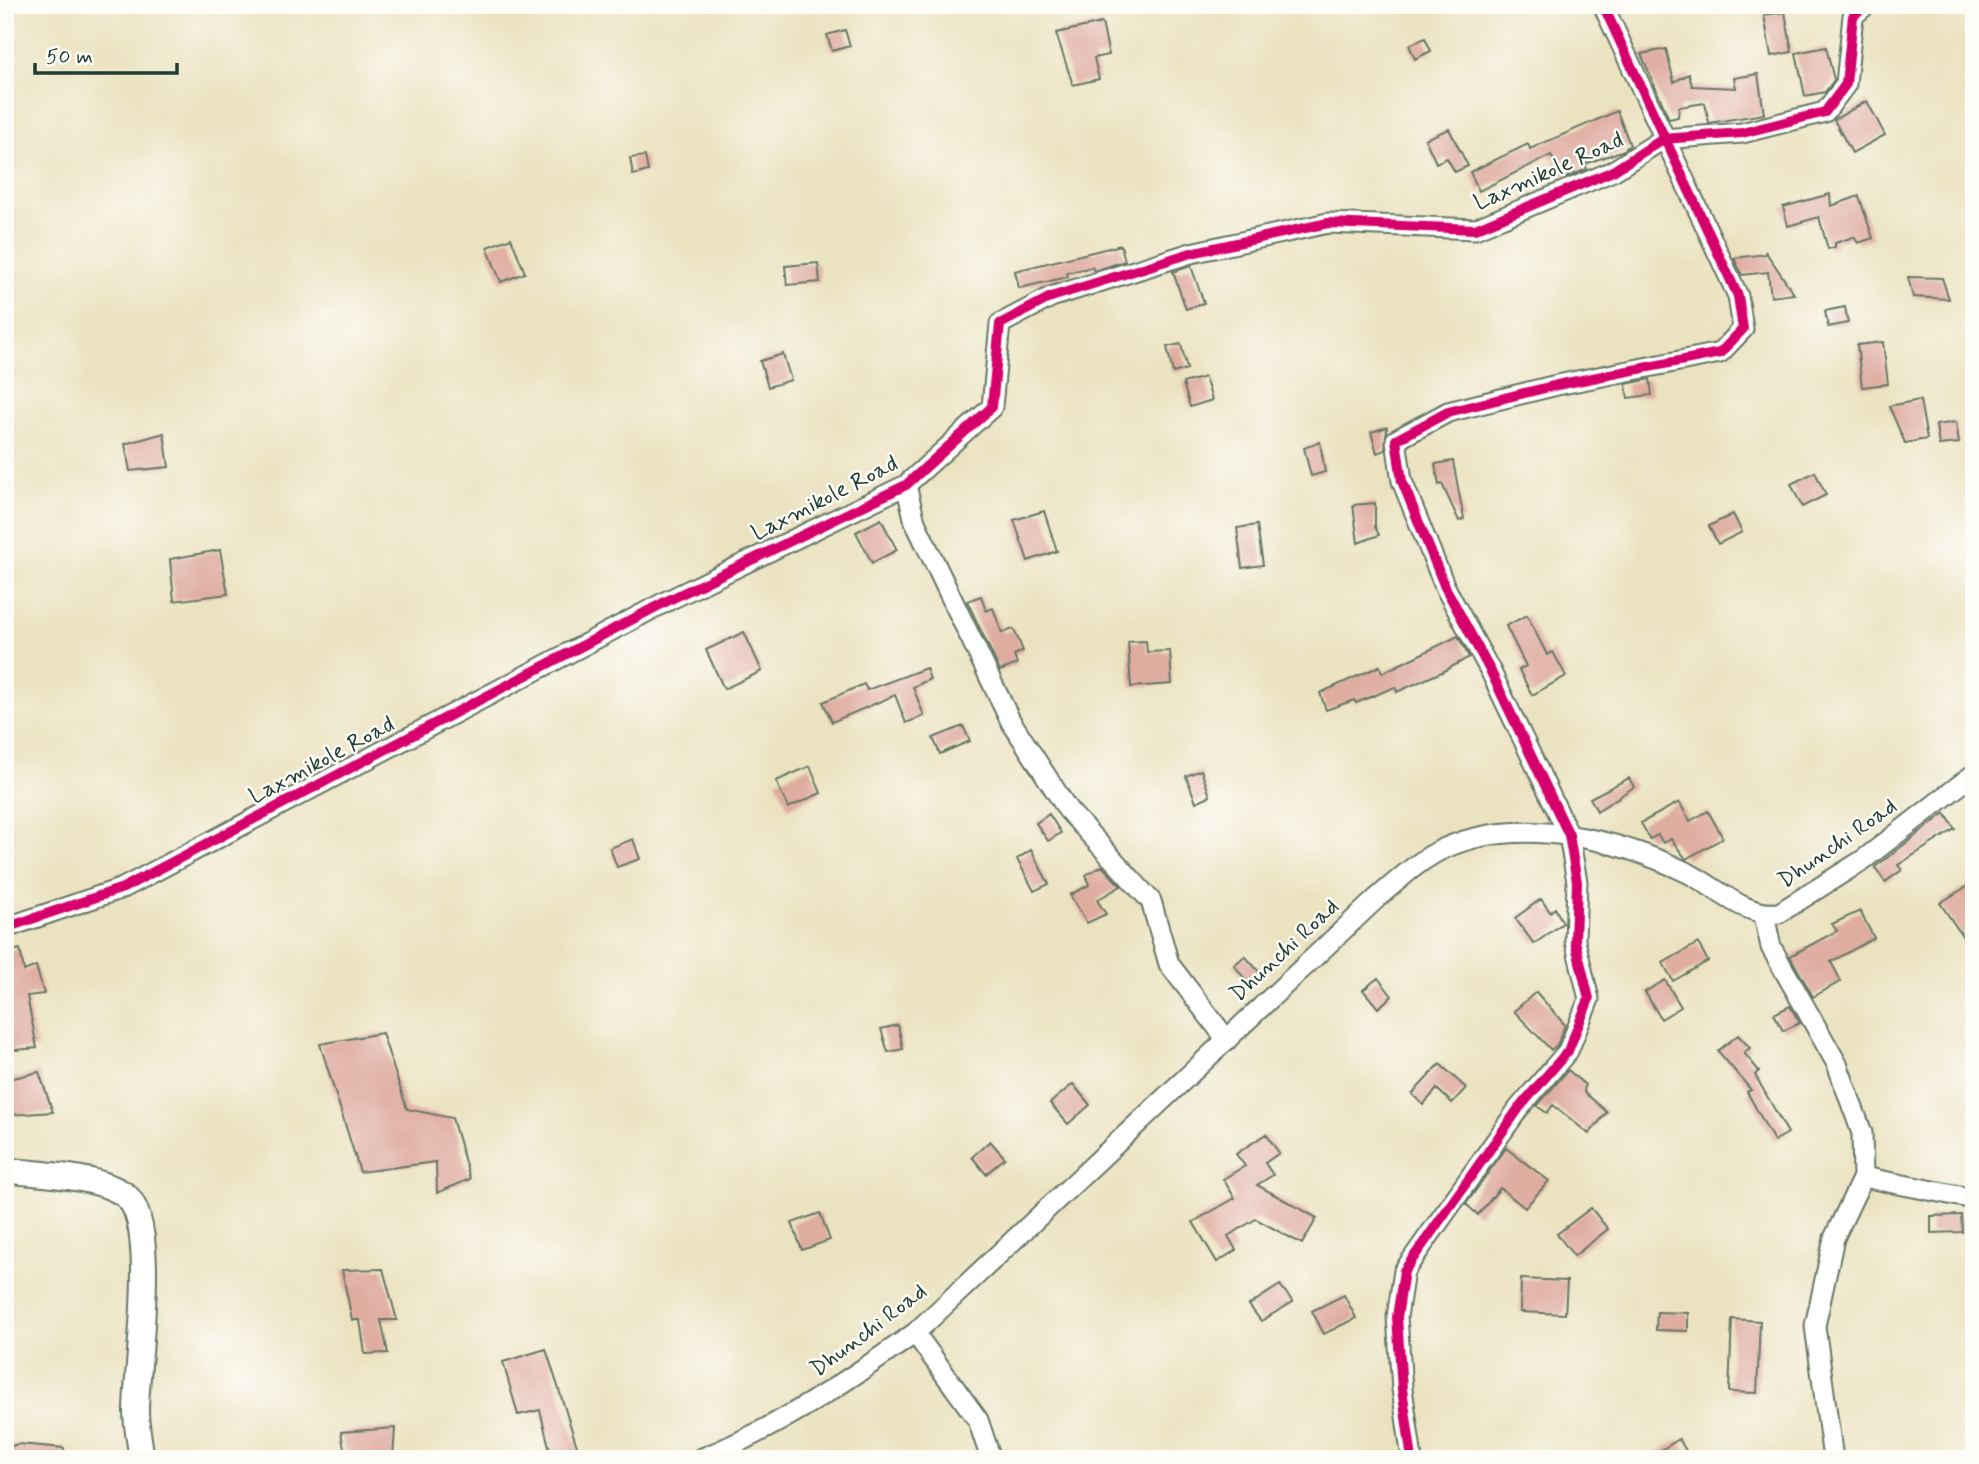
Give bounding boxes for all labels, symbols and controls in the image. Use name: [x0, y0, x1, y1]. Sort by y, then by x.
scale bar: [35, 32, 177, 76]
text: 50 m: [46, 43, 93, 71]
street label: Laxmikole Road: [1470, 126, 1628, 218]
street label: Laxmikole Road: [747, 449, 903, 549]
street label: Laxmikole Road: [244, 710, 400, 812]
street label: Dhunchi Road: [1773, 792, 1903, 896]
street label: Dhunchi Road: [1224, 893, 1346, 1009]
street label: Dhunchi Road: [805, 1277, 933, 1385]

